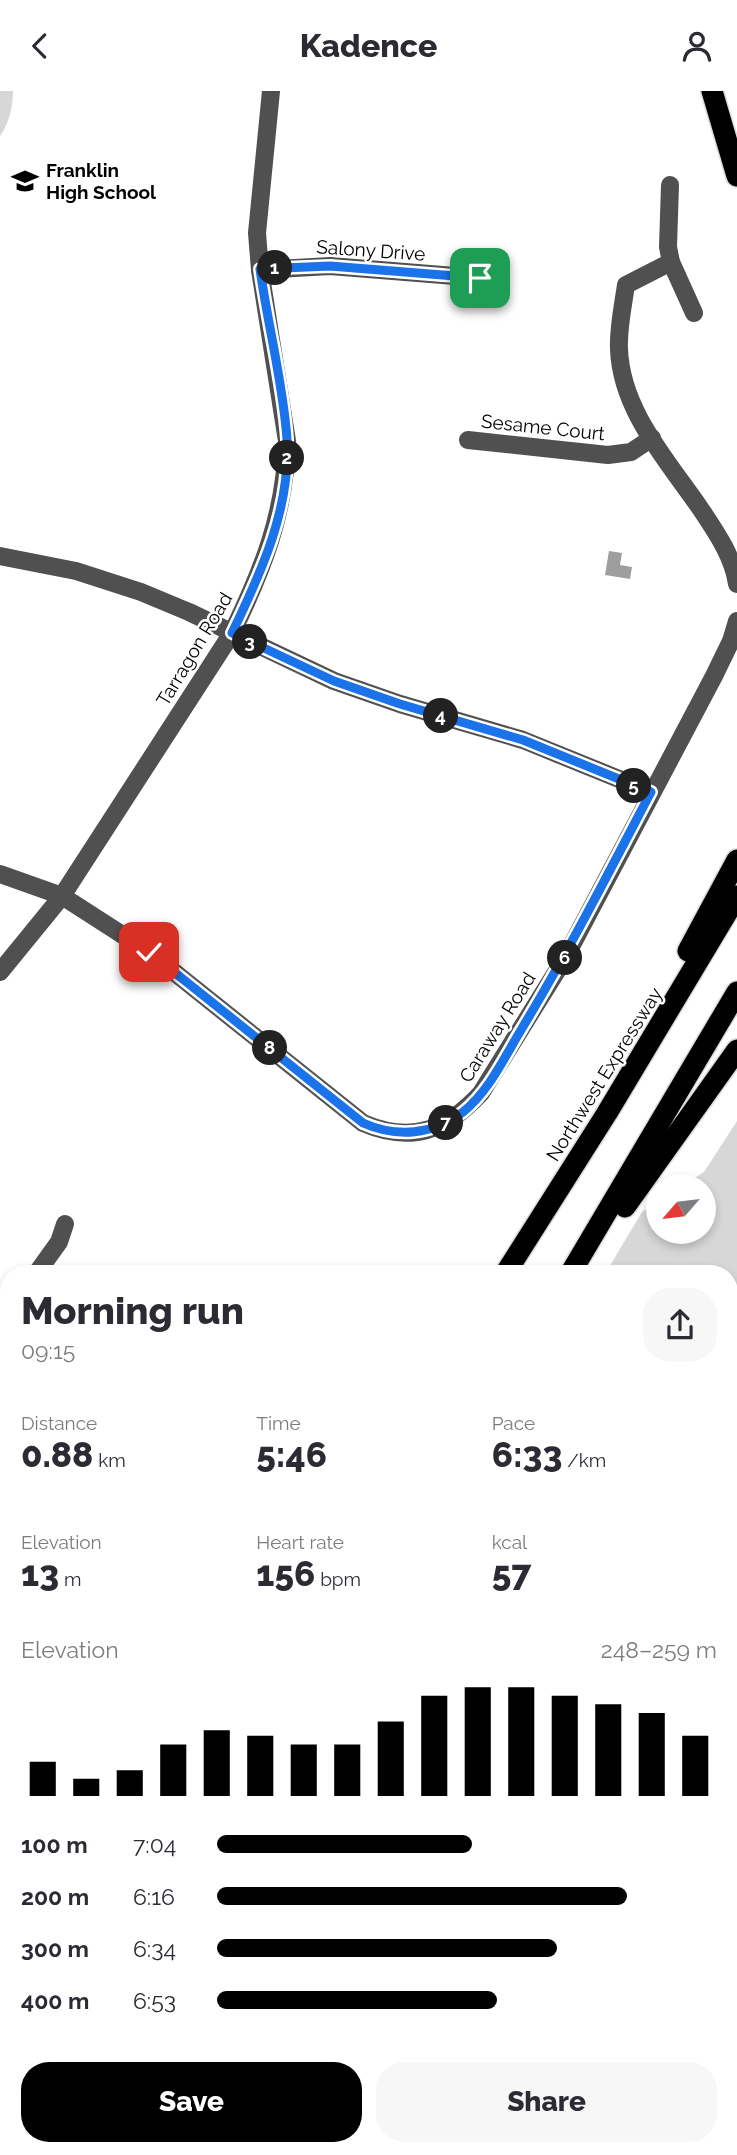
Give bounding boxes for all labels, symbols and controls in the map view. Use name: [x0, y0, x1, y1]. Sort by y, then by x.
icon: back: [21, 27, 59, 65]
text: Kadence: [300, 27, 437, 64]
icon: person: [678, 27, 716, 65]
place label: Franklin High School: [46, 159, 157, 203]
school or university icon: Franklin High School: [10, 166, 40, 196]
street label: Salony Drive: [316, 235, 426, 265]
pin: [450, 248, 510, 308]
pin: 1: [258, 251, 292, 285]
text: 1: [270, 256, 279, 278]
icon: arrive: [461, 259, 499, 297]
street label: Sesame Court: [480, 410, 607, 445]
pin: 2: [270, 441, 304, 475]
text: 2: [281, 446, 292, 468]
street label: Tarragon Road: [152, 588, 236, 710]
pin: 3: [232, 625, 268, 659]
text: 3: [244, 630, 255, 652]
pin: 4: [424, 699, 458, 733]
text: 4: [435, 704, 446, 726]
pin: 5: [616, 769, 652, 803]
text: 5: [628, 774, 639, 796]
pin: [119, 922, 179, 982]
icon: check: [130, 933, 168, 971]
pin: 6: [548, 941, 582, 975]
text: 6: [559, 946, 570, 968]
street label: Caraway Road: [454, 968, 540, 1086]
street label: Northwest Expressway: [542, 983, 666, 1165]
pin: 8: [252, 1031, 288, 1065]
text: 8: [264, 1036, 275, 1058]
pin: 7: [428, 1105, 464, 1141]
text: 7: [440, 1111, 451, 1133]
north arrow: [646, 1174, 716, 1244]
map controls: [646, 1174, 716, 1244]
text: Morning run: [21, 1288, 244, 1333]
button: share: [643, 1288, 717, 1362]
text: 09:15: [21, 1337, 75, 1364]
text: Distance: [21, 1412, 97, 1434]
text: Time: [256, 1412, 301, 1434]
text: Pace: [492, 1412, 535, 1434]
text: 0.88: [21, 1434, 93, 1475]
text: 5:46: [256, 1434, 327, 1475]
text: 6:33: [492, 1434, 562, 1475]
text: km: [93, 1449, 126, 1471]
text: /km: [562, 1449, 606, 1471]
text: Elevation: [21, 1531, 102, 1553]
text: Heart rate: [256, 1531, 344, 1553]
text: kcal: [492, 1531, 527, 1553]
text: 13: [21, 1553, 59, 1594]
text: 156: [256, 1553, 315, 1594]
text: 57: [492, 1553, 531, 1594]
text: m: [59, 1568, 81, 1590]
text: bpm: [315, 1568, 361, 1590]
text: Elevation: [21, 1636, 119, 1663]
text: 248–259 m: [601, 1636, 717, 1663]
text: 100 m: [21, 1831, 88, 1858]
text: 7:04: [133, 1831, 176, 1858]
text: 200 m: [21, 1883, 89, 1910]
text: 6:16: [133, 1883, 175, 1910]
text: 300 m: [21, 1935, 89, 1962]
text: 6:34: [133, 1935, 176, 1962]
text: 400 m: [21, 1987, 89, 2014]
text: 6:53: [133, 1987, 176, 2014]
button: Save: [21, 2062, 362, 2142]
button: Share: [376, 2062, 717, 2142]

